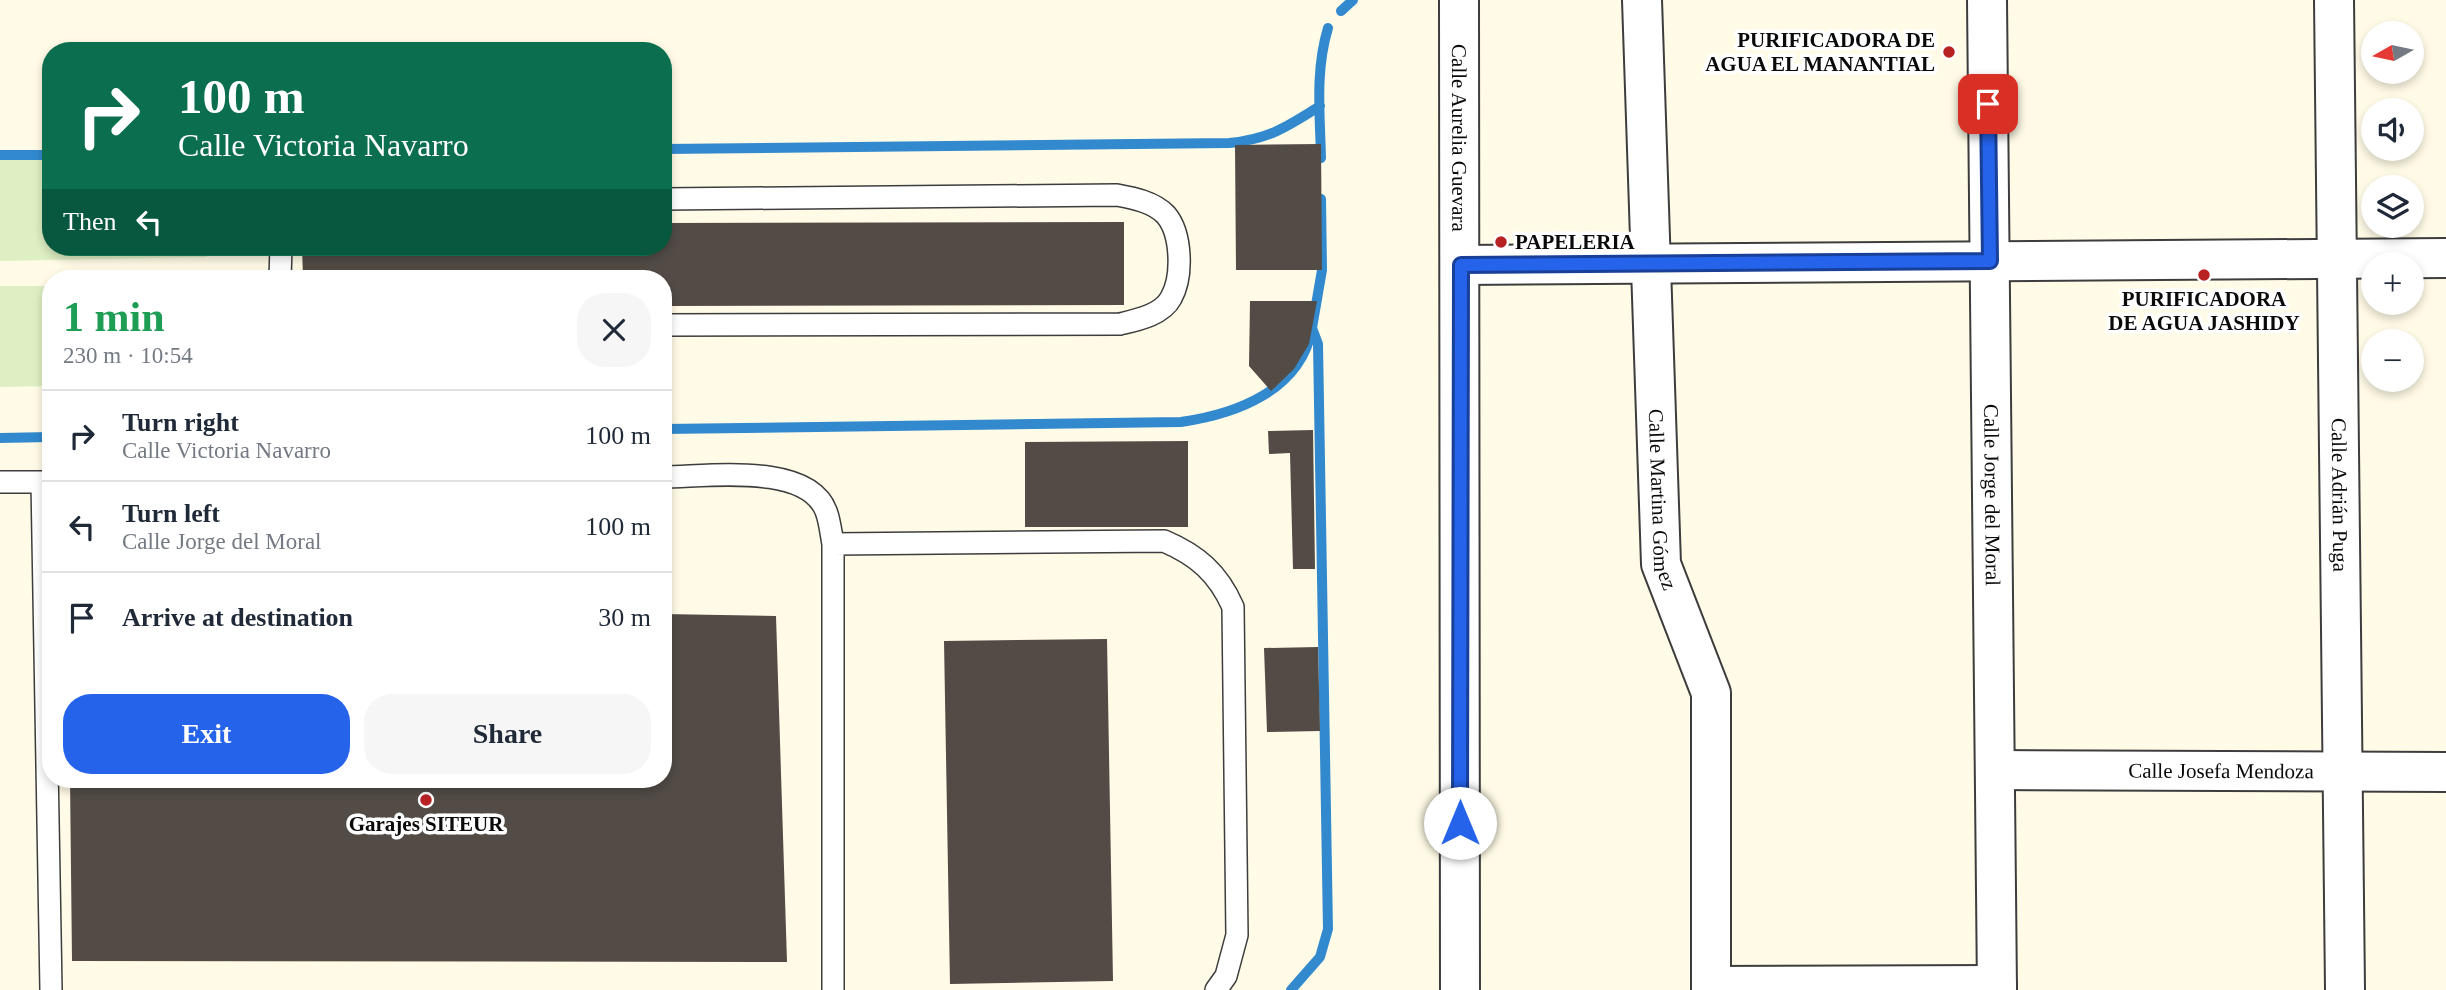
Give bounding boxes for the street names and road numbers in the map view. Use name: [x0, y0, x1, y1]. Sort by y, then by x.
street label: Calle Aurelia Guevara: [1447, 44, 1471, 233]
street label: Calle Jorge del Moral: [1979, 404, 2005, 586]
street label: Calle Martina Gómez: [1644, 408, 1682, 593]
street label: Calle Adrián Puga: [2327, 418, 2352, 573]
street label: Calle Josefa Mendoza: [2128, 759, 2315, 783]

